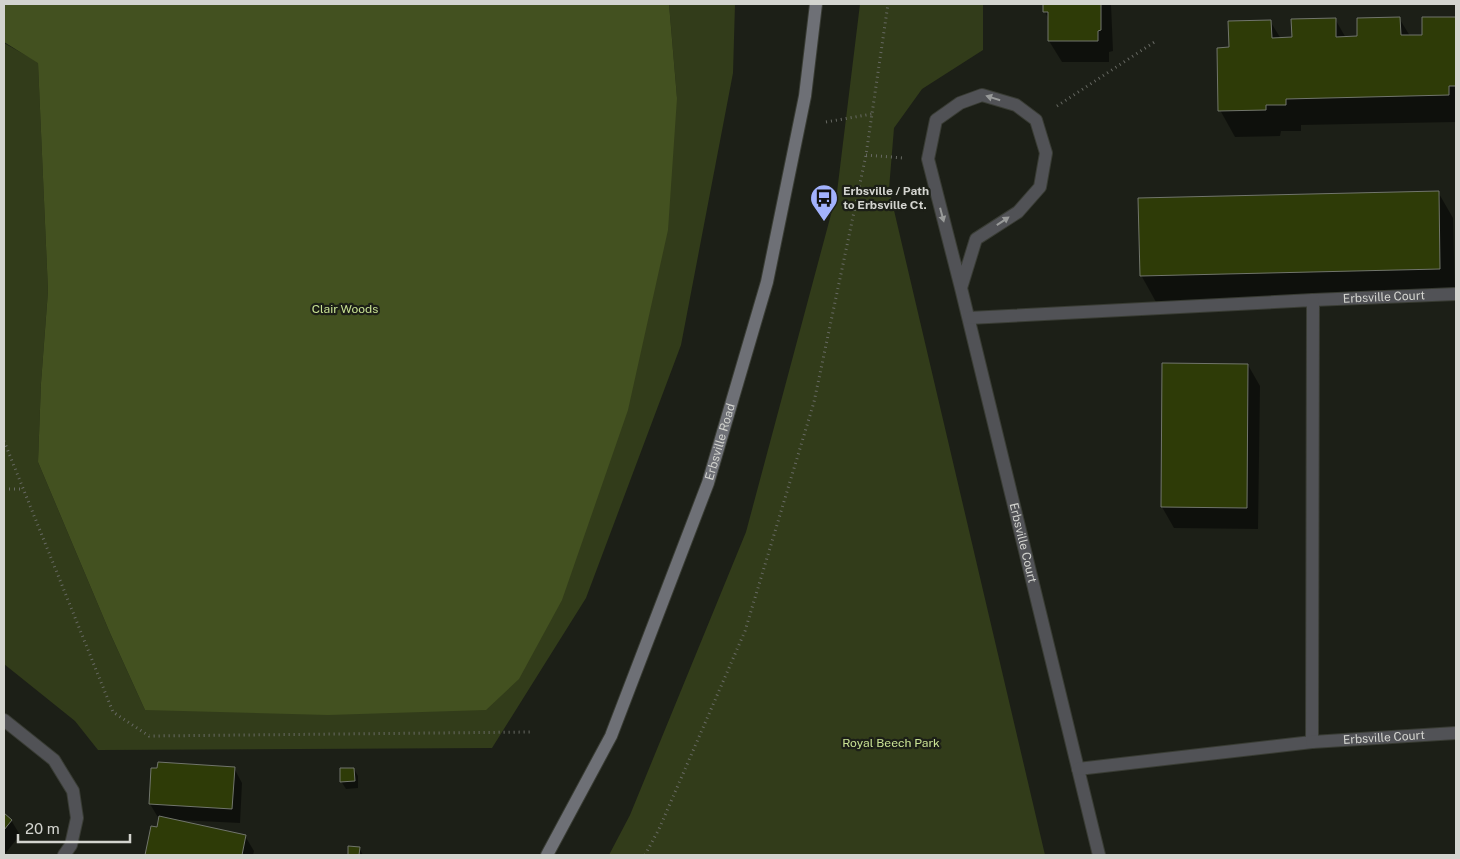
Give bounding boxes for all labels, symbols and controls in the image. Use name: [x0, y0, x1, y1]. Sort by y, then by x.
one-way arrow: [985, 94, 1000, 101]
bus stop icon: Erbsville / Path to Erbsville Ct.: [809, 183, 839, 222]
place label: Erbsville / Path to Erbsville Ct.: [843, 184, 929, 212]
one-way arrow: [938, 208, 946, 223]
one-way arrow: [996, 217, 1010, 226]
street label: Erbsville Court: [1343, 288, 1426, 306]
park label: Clair Woods: [312, 302, 378, 316]
street label: Erbsville Road: [702, 402, 738, 482]
street label: Erbsville Court: [1007, 501, 1040, 585]
street label: Erbsville Court: [1342, 728, 1426, 747]
park label: Royal Beech Park: [842, 736, 940, 750]
scale bar: [18, 812, 130, 844]
text: 20 m: [25, 820, 60, 837]

